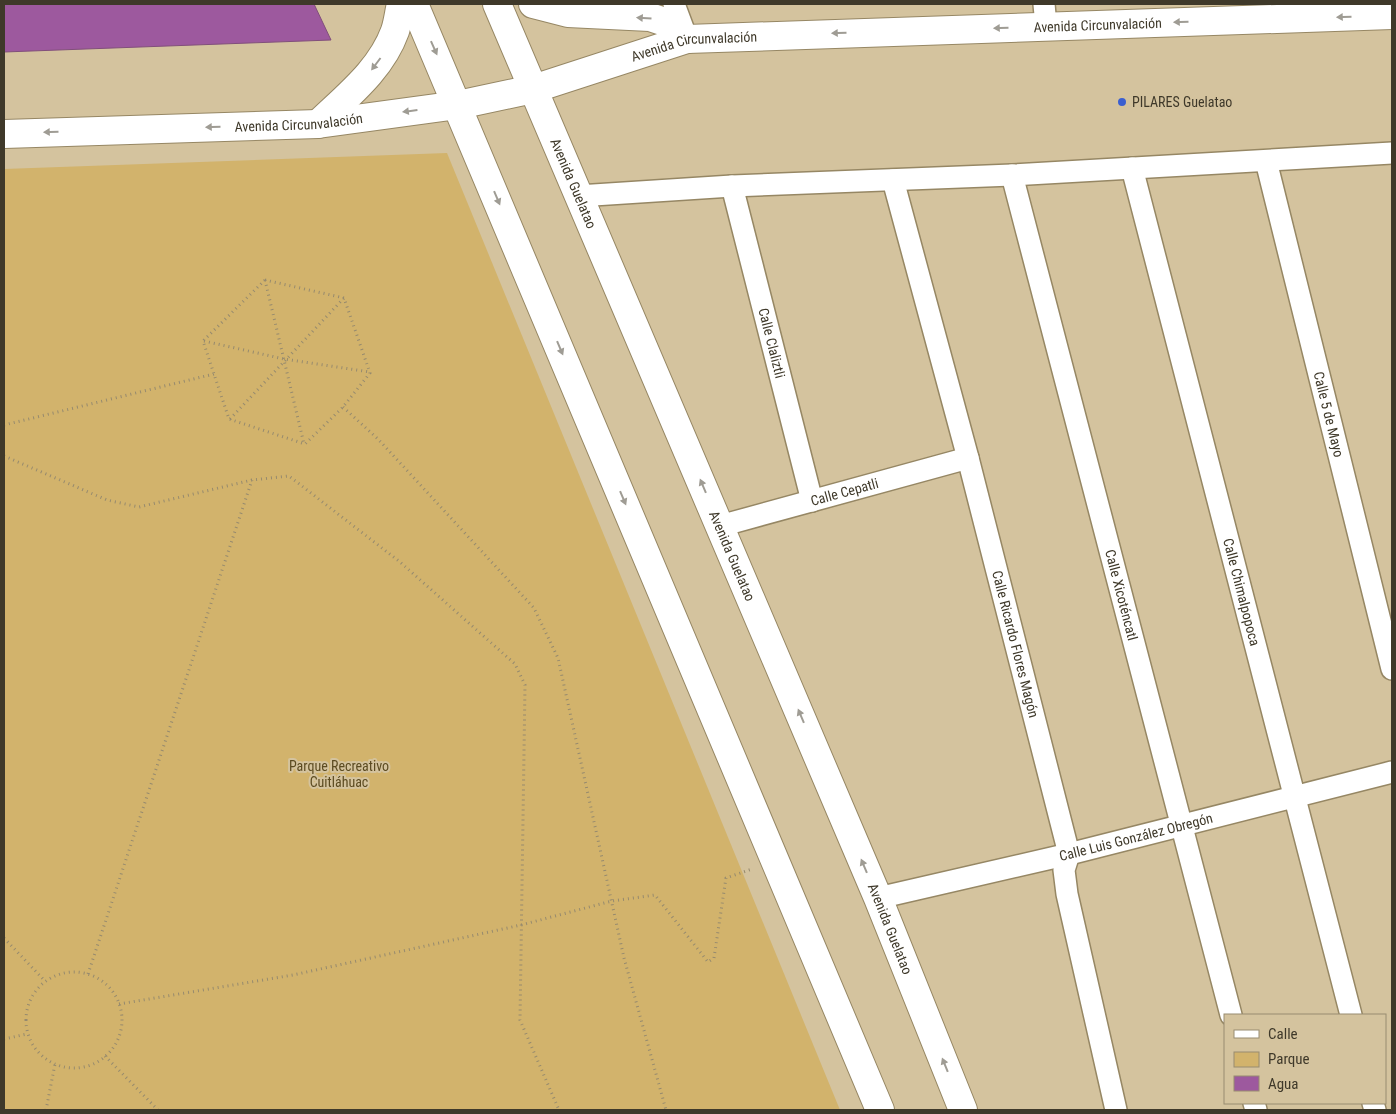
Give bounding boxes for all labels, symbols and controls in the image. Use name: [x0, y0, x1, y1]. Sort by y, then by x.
one-way arrow: [636, 13, 652, 21]
one-way arrow: [1335, 13, 1351, 21]
street label: Avenida Circunvalación: [1033, 15, 1162, 35]
one-way arrow: [1173, 18, 1189, 26]
one-way arrow: [993, 24, 1009, 32]
street label: Avenida Circunvalación: [629, 29, 757, 65]
one-way arrow: [831, 30, 847, 38]
one-way arrow: [430, 41, 438, 55]
one-way arrow: [371, 57, 382, 70]
place label: PILARES Guelatao: [1132, 94, 1232, 110]
marker: PILARES Guelatao: [1116, 96, 1128, 108]
one-way arrow: [402, 107, 418, 115]
street label: Avenida Circunvalación: [234, 110, 364, 135]
one-way arrow: [205, 123, 221, 131]
one-way arrow: [43, 129, 59, 137]
street label: Avenida Guelatao: [547, 136, 600, 231]
one-way arrow: [494, 191, 502, 205]
street label: Calle Claliztli: [755, 306, 788, 380]
one-way arrow: [556, 341, 564, 356]
street label: Calle 5 de Mayo: [1311, 370, 1347, 459]
street label: Calle Cepatli: [809, 475, 880, 509]
one-way arrow: [698, 479, 706, 493]
one-way arrow: [619, 491, 627, 506]
street label: Avenida Guelatao: [706, 508, 759, 604]
street label: Calle Chimalpopoca: [1220, 537, 1263, 647]
street label: Calle Xicoténcatl: [1102, 548, 1141, 642]
street label: Calle Ricardo Flores Magón: [989, 569, 1042, 719]
one-way arrow: [796, 709, 804, 723]
park label: Parque Recreativo Cuitláhuac: [289, 758, 389, 790]
street label: Calle Luis González Obregón: [1058, 810, 1214, 864]
one-way arrow: [860, 859, 868, 873]
street label: Avenida Guelatao: [865, 881, 916, 977]
legend: [1224, 1014, 1386, 1104]
text: Calle: [1268, 1025, 1298, 1043]
text: Parque: [1268, 1050, 1310, 1068]
one-way arrow: [941, 1057, 949, 1072]
text: Agua: [1268, 1075, 1298, 1093]

